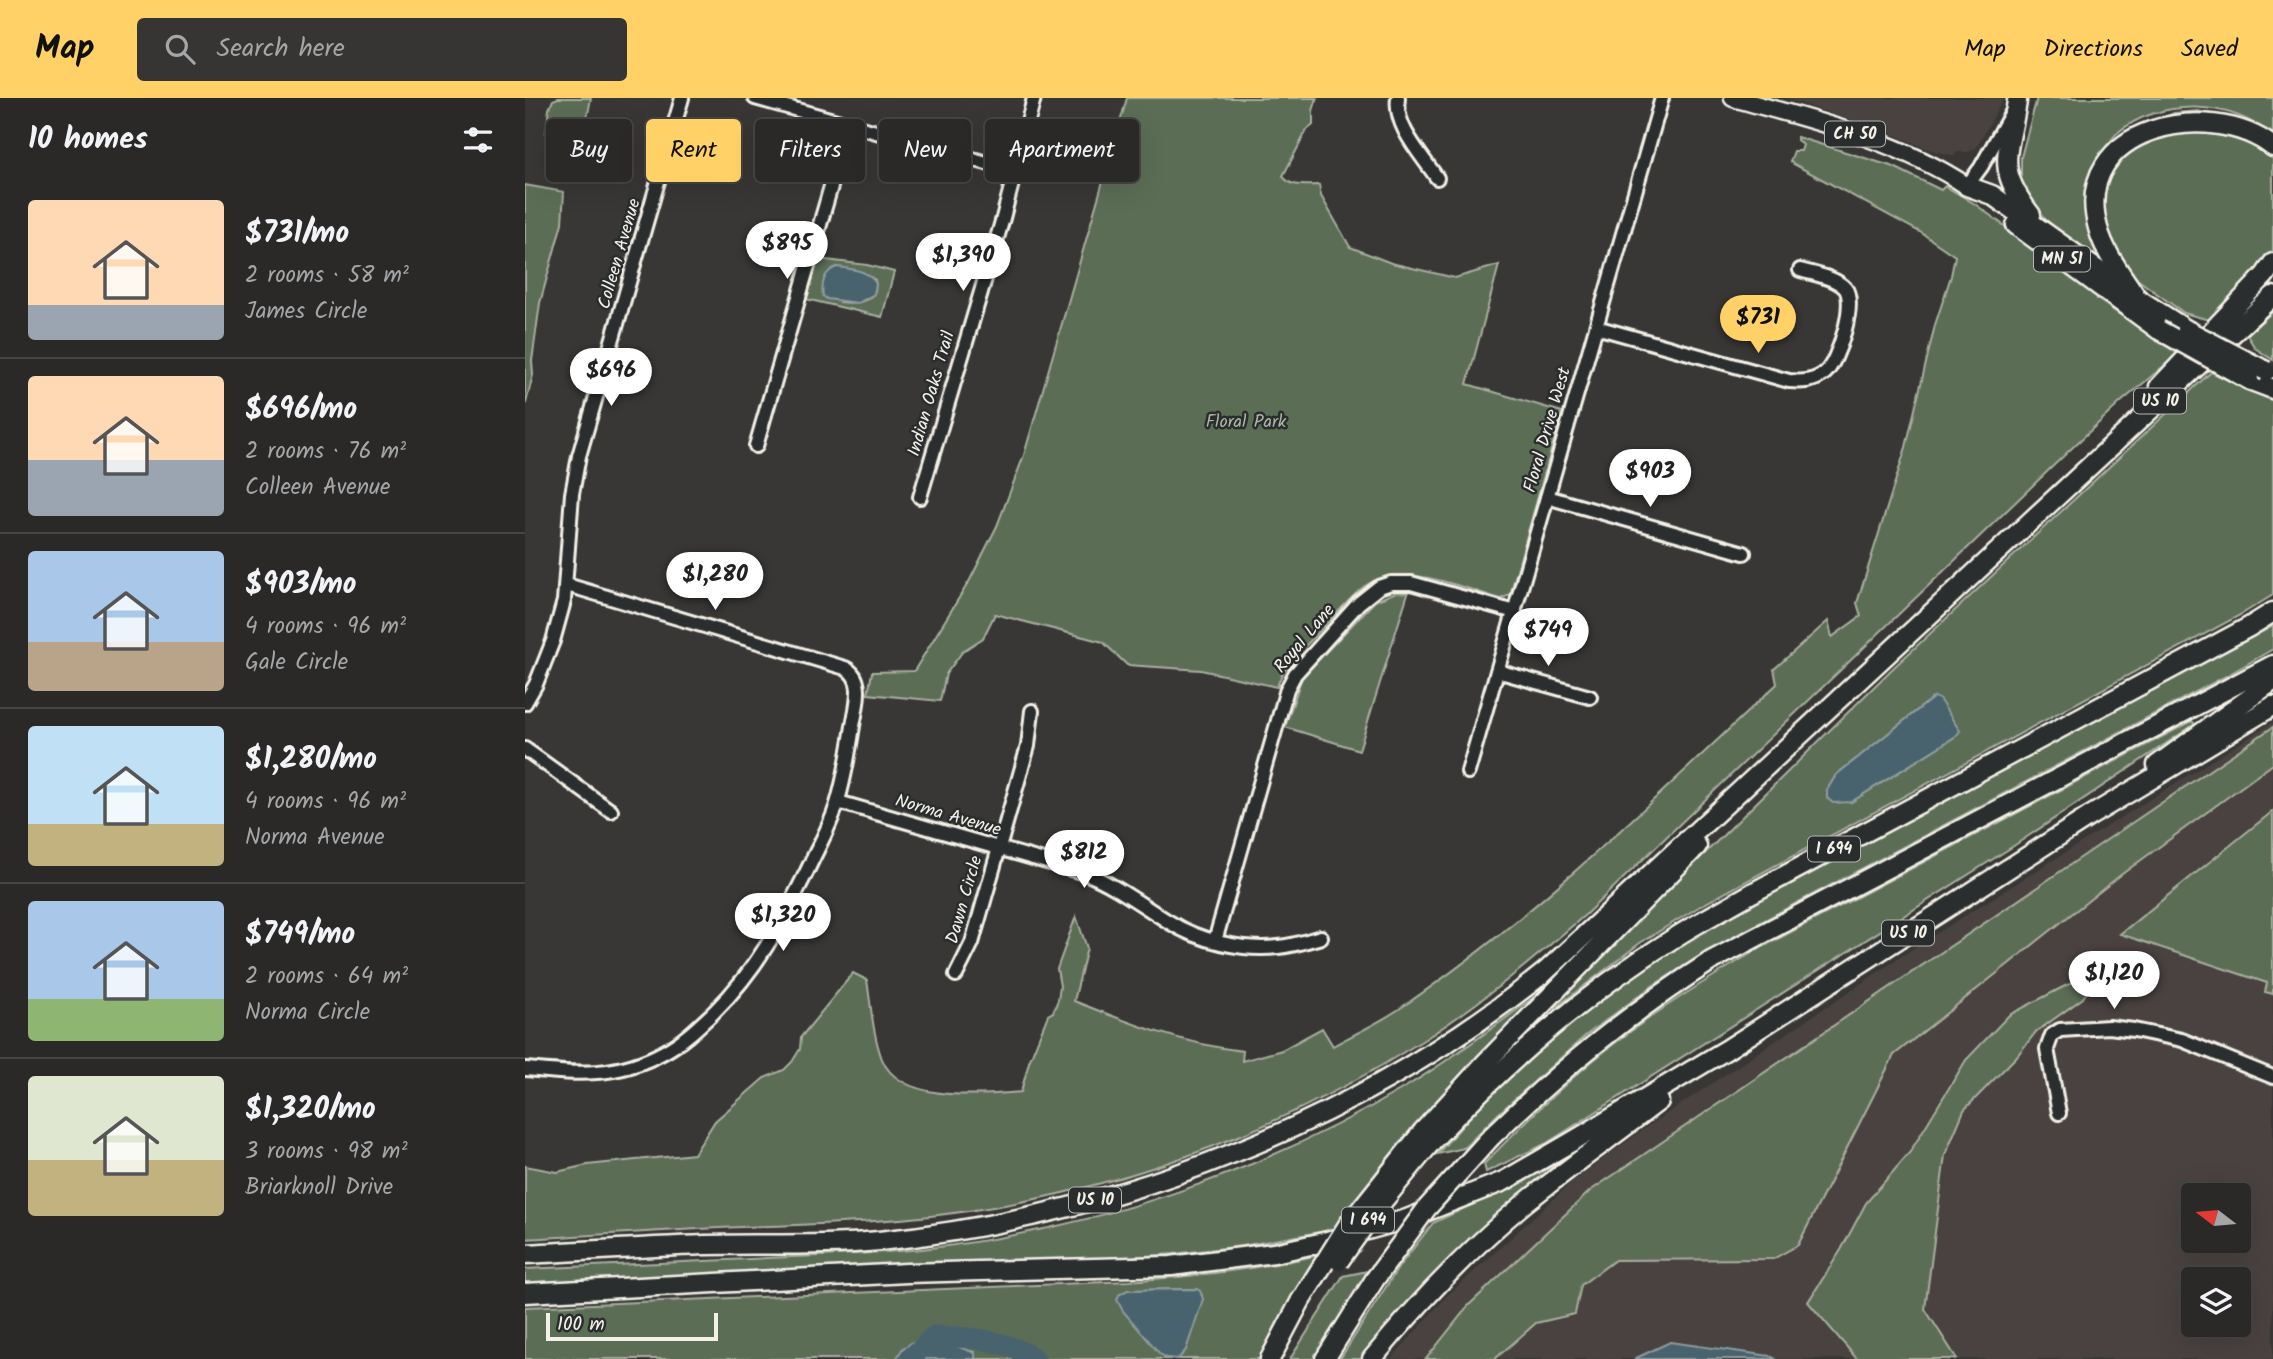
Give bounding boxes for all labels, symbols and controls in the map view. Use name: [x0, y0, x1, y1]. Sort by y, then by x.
search box: [137, 18, 627, 81]
text: Map: [35, 23, 95, 76]
text: Search here: [217, 28, 345, 70]
icon: search: [161, 30, 199, 68]
text: Map: [1964, 30, 2006, 69]
text: Directions: [2044, 30, 2143, 69]
text: Saved: [2181, 30, 2238, 69]
text: 10 homes: [28, 116, 148, 164]
chip: Buy: [546, 119, 632, 182]
chip: Rent: [646, 119, 741, 182]
chip: Filters: [755, 119, 865, 182]
chip: New: [879, 119, 971, 182]
chip: Apartment: [985, 119, 1139, 182]
icon: filters: [459, 121, 497, 159]
road number: CH 50: [1825, 122, 1885, 146]
street label: Colleen Avenue: [590, 195, 650, 313]
text: $731/mo: [245, 210, 349, 258]
pin: $895: [746, 222, 828, 281]
text: $895: [762, 226, 812, 262]
icon: home: [84, 228, 168, 312]
pin: $1,390: [906, 234, 1020, 293]
text: $1,390: [932, 238, 994, 274]
road number: MN 51: [2034, 246, 2090, 272]
text: 2 rooms · 58 m²: [245, 258, 409, 294]
text: James Circle: [245, 294, 367, 330]
pin: $731: [1717, 296, 1799, 355]
text: $731: [1736, 300, 1780, 336]
street label: Indian Oaks Trail: [900, 327, 964, 460]
pin: $696: [570, 348, 652, 408]
text: $696: [586, 353, 636, 389]
street label: Floral Drive West: [1516, 363, 1580, 496]
text: $696/mo: [245, 386, 357, 434]
road number: US 10: [2134, 388, 2186, 414]
icon: home: [84, 404, 168, 488]
park label: Floral Park: [1206, 408, 1287, 437]
text: 2 rooms · 76 m²: [245, 434, 406, 470]
pin: $903: [1609, 450, 1691, 509]
text: $903: [1625, 454, 1675, 490]
text: Colleen Avenue: [245, 470, 390, 506]
pin: $1,280: [658, 552, 772, 612]
text: $1,280: [682, 557, 748, 593]
text: $903/mo: [245, 561, 356, 609]
icon: home: [84, 579, 168, 663]
street label: Royal Lane: [1267, 598, 1343, 680]
pin: $749: [1507, 608, 1589, 668]
text: 4 rooms · 96 m²: [245, 609, 406, 645]
text: $749: [1524, 613, 1572, 649]
text: Gale Circle: [245, 645, 348, 681]
text: $1,280/mo: [245, 736, 377, 784]
icon: home: [84, 754, 168, 838]
text: 4 rooms · 96 m²: [245, 784, 406, 820]
street label: Norma Avenue: [891, 787, 1005, 845]
text: Norma Avenue: [245, 820, 385, 856]
pin: $812: [1043, 830, 1125, 890]
text: $812: [1060, 835, 1108, 871]
road number: I 694: [1808, 836, 1860, 862]
street label: Dawn Circle: [939, 852, 991, 948]
pin: $1,320: [726, 894, 840, 953]
text: $1,320: [751, 898, 815, 934]
text: $749/mo: [245, 911, 355, 959]
road number: US 10: [1882, 920, 1934, 946]
icon: home: [84, 929, 168, 1013]
pin: $1,120: [2057, 951, 2171, 1011]
text: $1,120: [2085, 956, 2143, 992]
text: 2 rooms · 64 m²: [245, 959, 408, 995]
text: Norma Circle: [245, 995, 370, 1031]
text: $1,320/mo: [245, 1086, 376, 1134]
icon: home: [84, 1104, 168, 1188]
text: 3 rooms · 98 m²: [245, 1134, 408, 1170]
text: Briarknoll Drive: [245, 1170, 393, 1206]
north arrow: [2181, 1183, 2251, 1253]
map controls: [2181, 1183, 2251, 1337]
road number: US 10: [1069, 1188, 1121, 1212]
road number: I 694: [1342, 1208, 1394, 1232]
button: layers: [2181, 1267, 2251, 1337]
scale bar: [546, 1310, 717, 1342]
text: 100 m: [557, 1310, 605, 1340]

